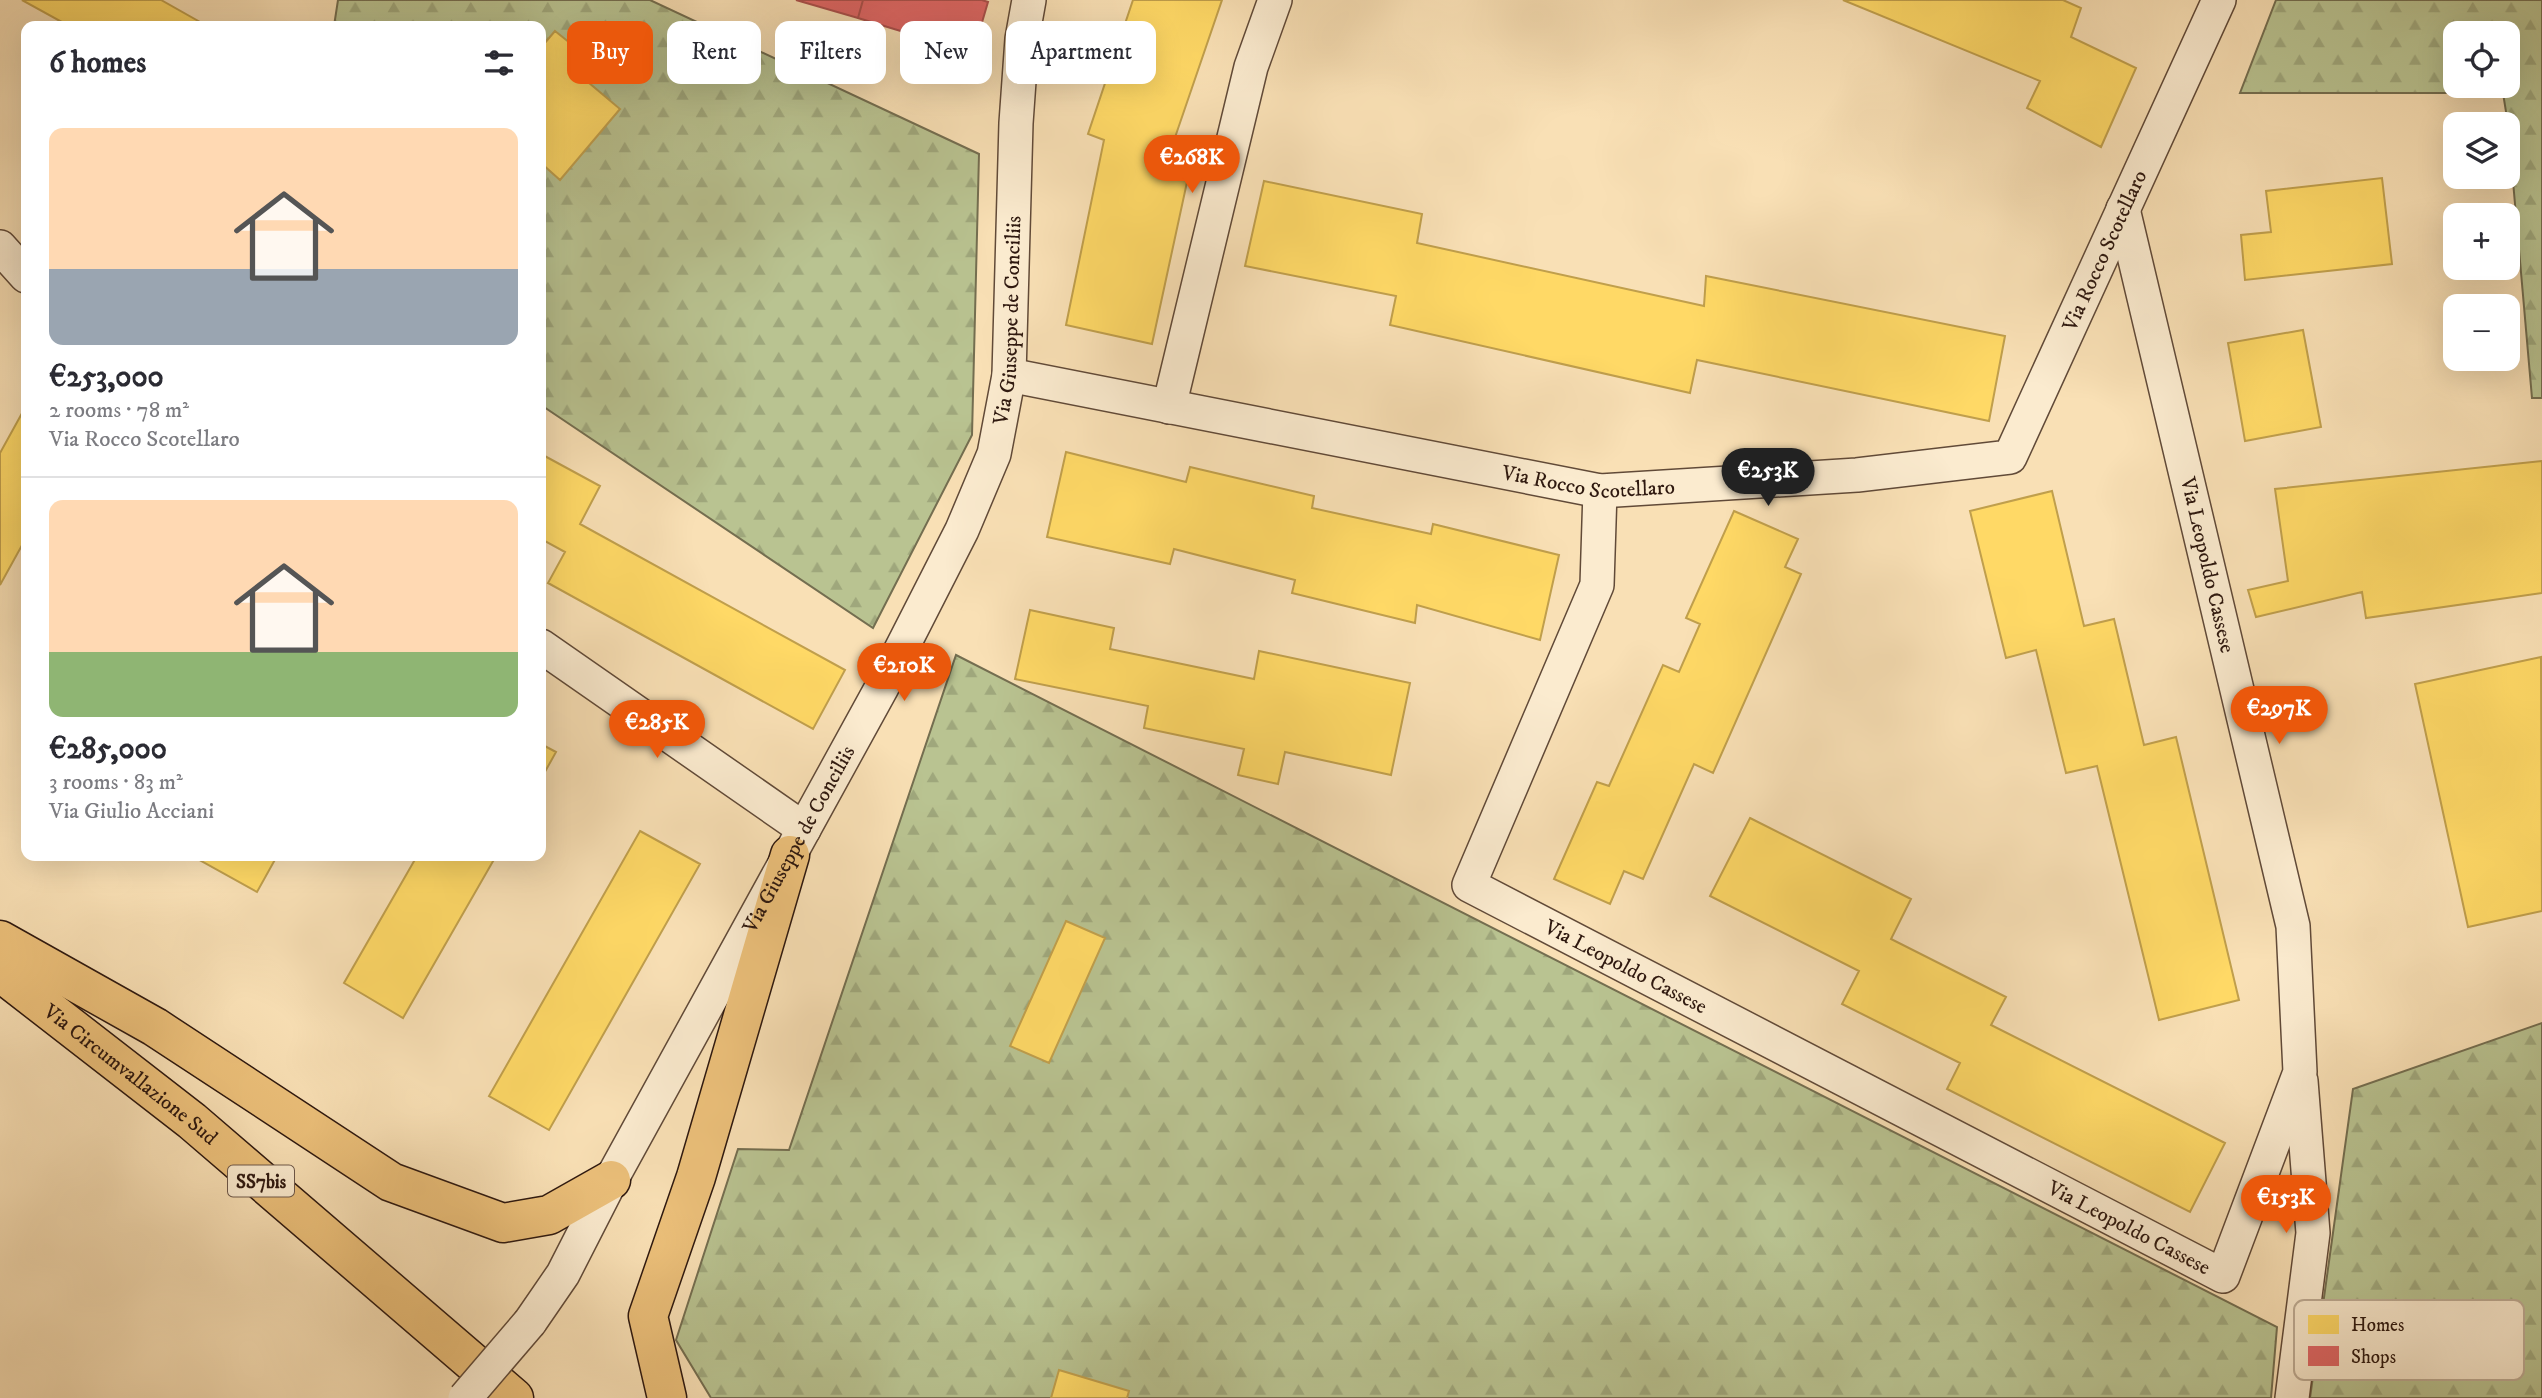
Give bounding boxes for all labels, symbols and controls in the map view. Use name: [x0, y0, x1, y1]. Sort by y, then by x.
chip: Buy: [567, 21, 653, 84]
chip: Rent: [667, 21, 761, 84]
chip: Filters: [775, 21, 886, 84]
chip: New: [900, 21, 992, 84]
chip: Apartment: [1006, 21, 1156, 84]
map controls: [2443, 21, 2520, 371]
button: locate: [2443, 21, 2520, 98]
icon: filters: [480, 44, 518, 82]
text: 6 homes: [49, 45, 146, 82]
button: layers: [2443, 112, 2520, 189]
pin: €268K: [1143, 136, 1241, 195]
text: €268K: [1160, 143, 1224, 172]
street label: Via Rocco Scotellaro: [2057, 166, 2153, 336]
icon: home: [221, 173, 347, 299]
button: +: [2443, 203, 2520, 280]
street label: Via Giuseppe de Conciliis: [988, 215, 1027, 428]
button: −: [2443, 294, 2520, 371]
text: €253,000: [49, 359, 164, 396]
text: 2 rooms · 78 m²: [49, 396, 189, 425]
text: Via Rocco Scotellaro: [49, 425, 240, 454]
pin: €253K: [1719, 448, 1817, 508]
text: €253K: [1738, 456, 1798, 485]
street label: Via Rocco Scotellaro: [1499, 460, 1676, 505]
street label: Via Leopoldo Cassese: [2174, 474, 2240, 656]
icon: home: [221, 545, 347, 671]
pin: €210K: [855, 644, 953, 703]
text: €210K: [873, 651, 935, 680]
pin: €297K: [2230, 686, 2328, 746]
text: €297K: [2247, 694, 2311, 723]
pin: €285K: [608, 700, 706, 760]
text: €285K: [625, 708, 689, 737]
text: €285,000: [49, 731, 167, 768]
street label: Via Giuseppe de Conciliis: [737, 741, 861, 938]
text: 3 rooms · 83 m²: [49, 768, 183, 797]
text: Via Giulio Acciani: [49, 797, 214, 826]
street label: Via Leopoldo Cassese: [1539, 914, 1711, 1020]
street label: Via Circumvallazione Sud: [37, 998, 223, 1152]
road number: SS7bis: [228, 1166, 294, 1196]
street label: Via Leopoldo Cassese: [2042, 1175, 2215, 1281]
pin: €153K: [2237, 1176, 2335, 1235]
text: €153K: [2257, 1183, 2315, 1212]
legend: [2294, 1300, 2524, 1380]
text: Homes: [2351, 1314, 2404, 1337]
text: Shops: [2351, 1346, 2396, 1369]

